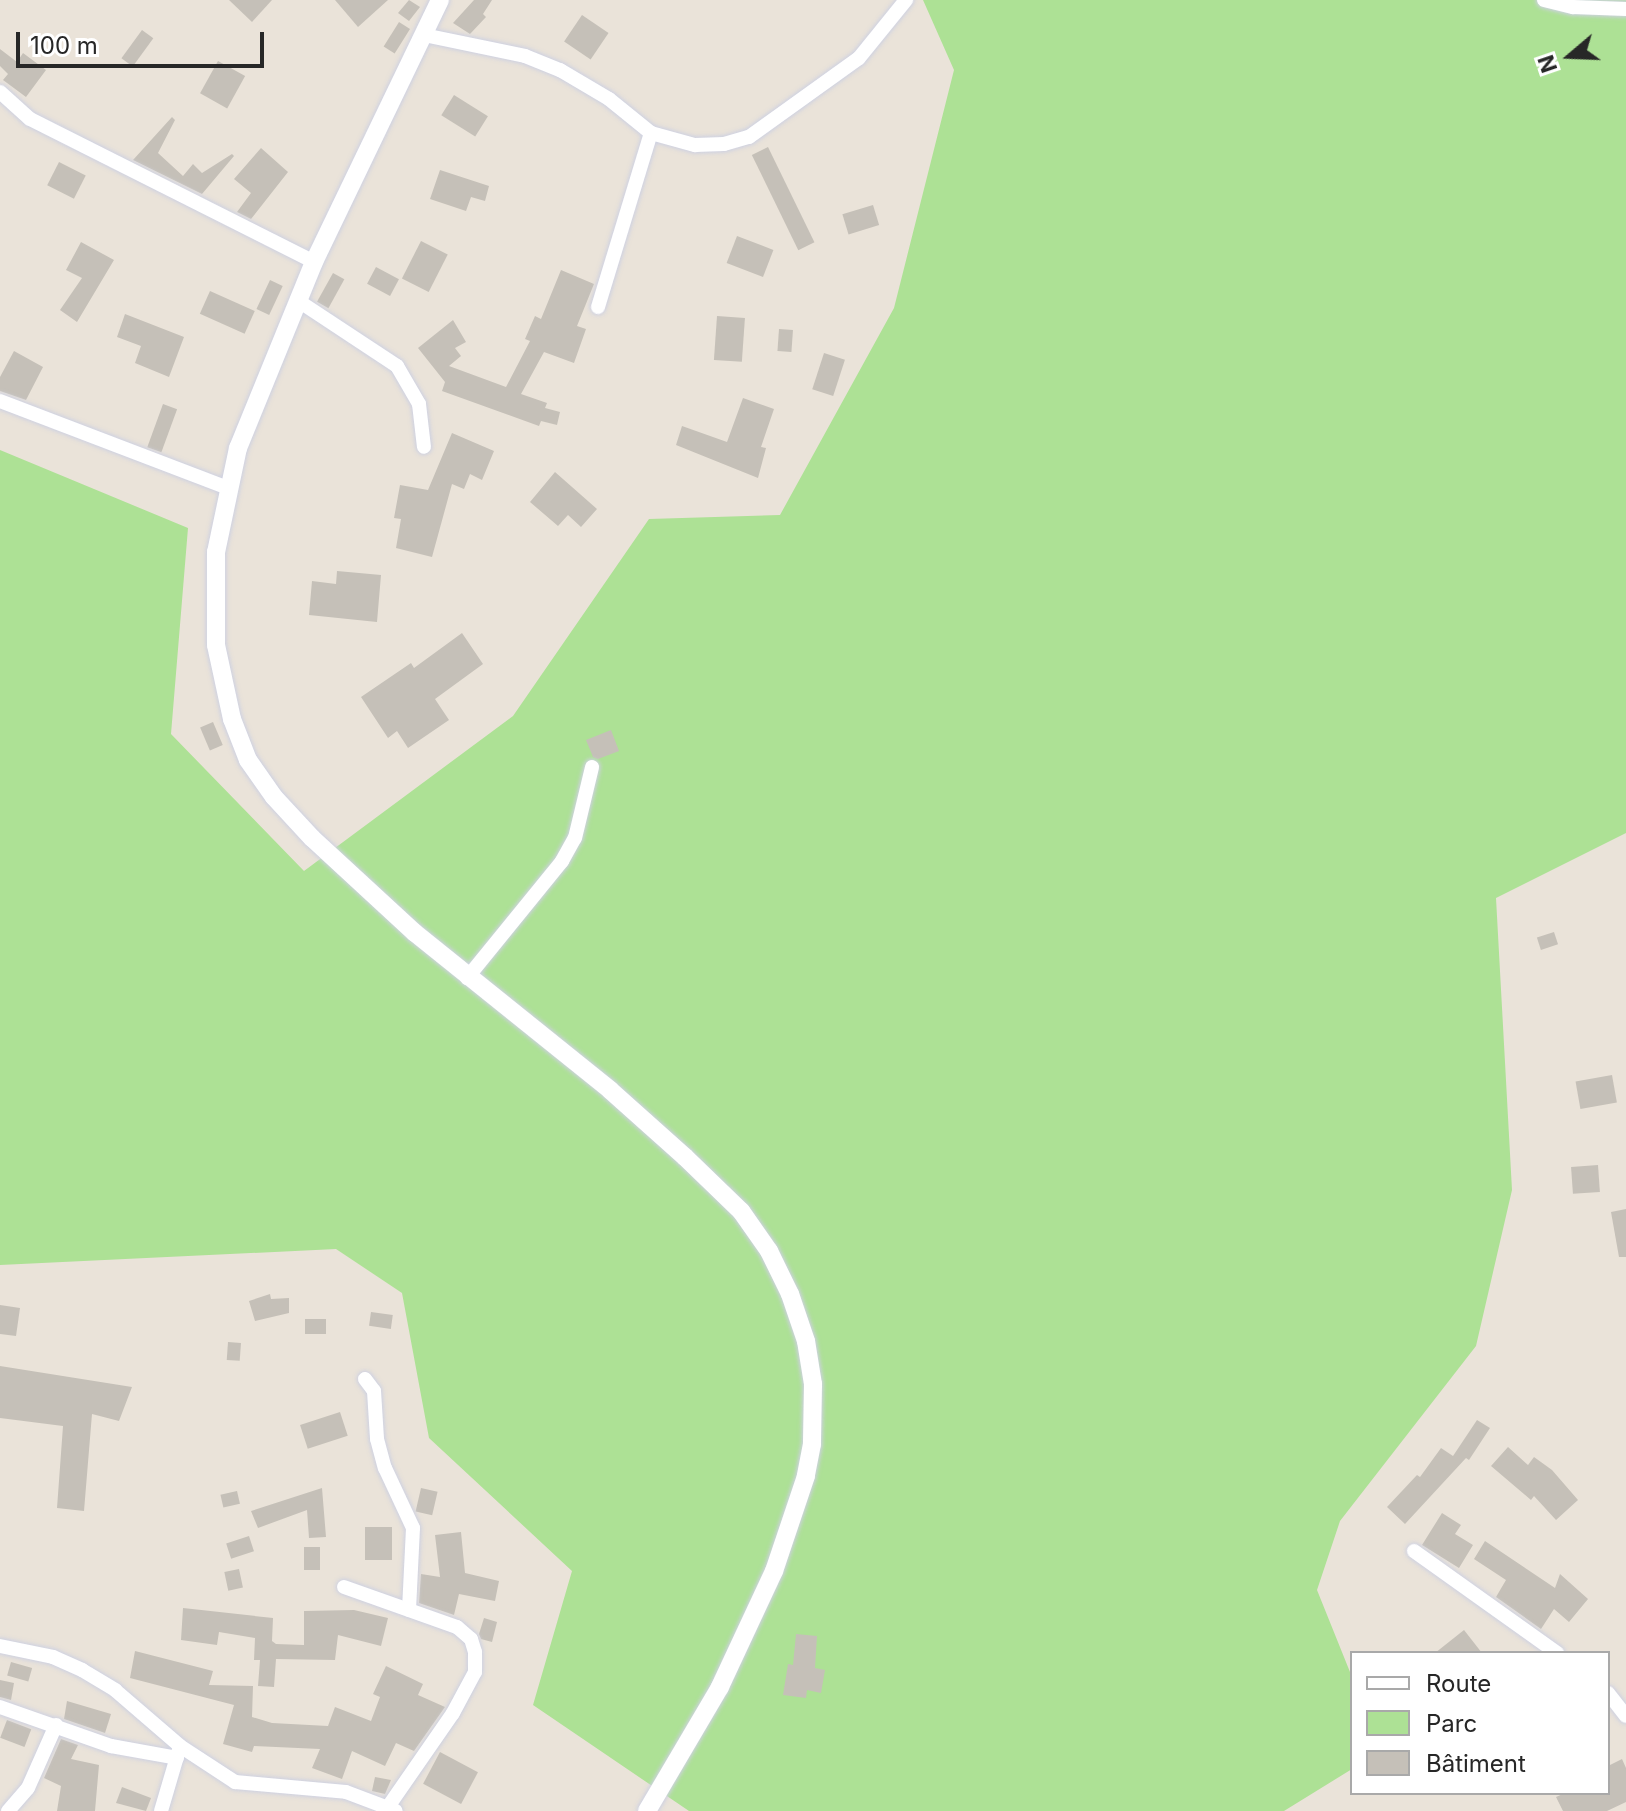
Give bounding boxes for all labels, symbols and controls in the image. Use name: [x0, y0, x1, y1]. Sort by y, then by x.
scale bar: [20, 16, 268, 66]
north arrow: [1530, 16, 1610, 96]
text: 100 m: [30, 31, 98, 60]
text: N: [1532, 52, 1562, 76]
legend: [1350, 1651, 1610, 1795]
text: Route: [1426, 1669, 1491, 1698]
text: Parc: [1426, 1709, 1477, 1738]
text: Bâtiment: [1426, 1749, 1526, 1778]

